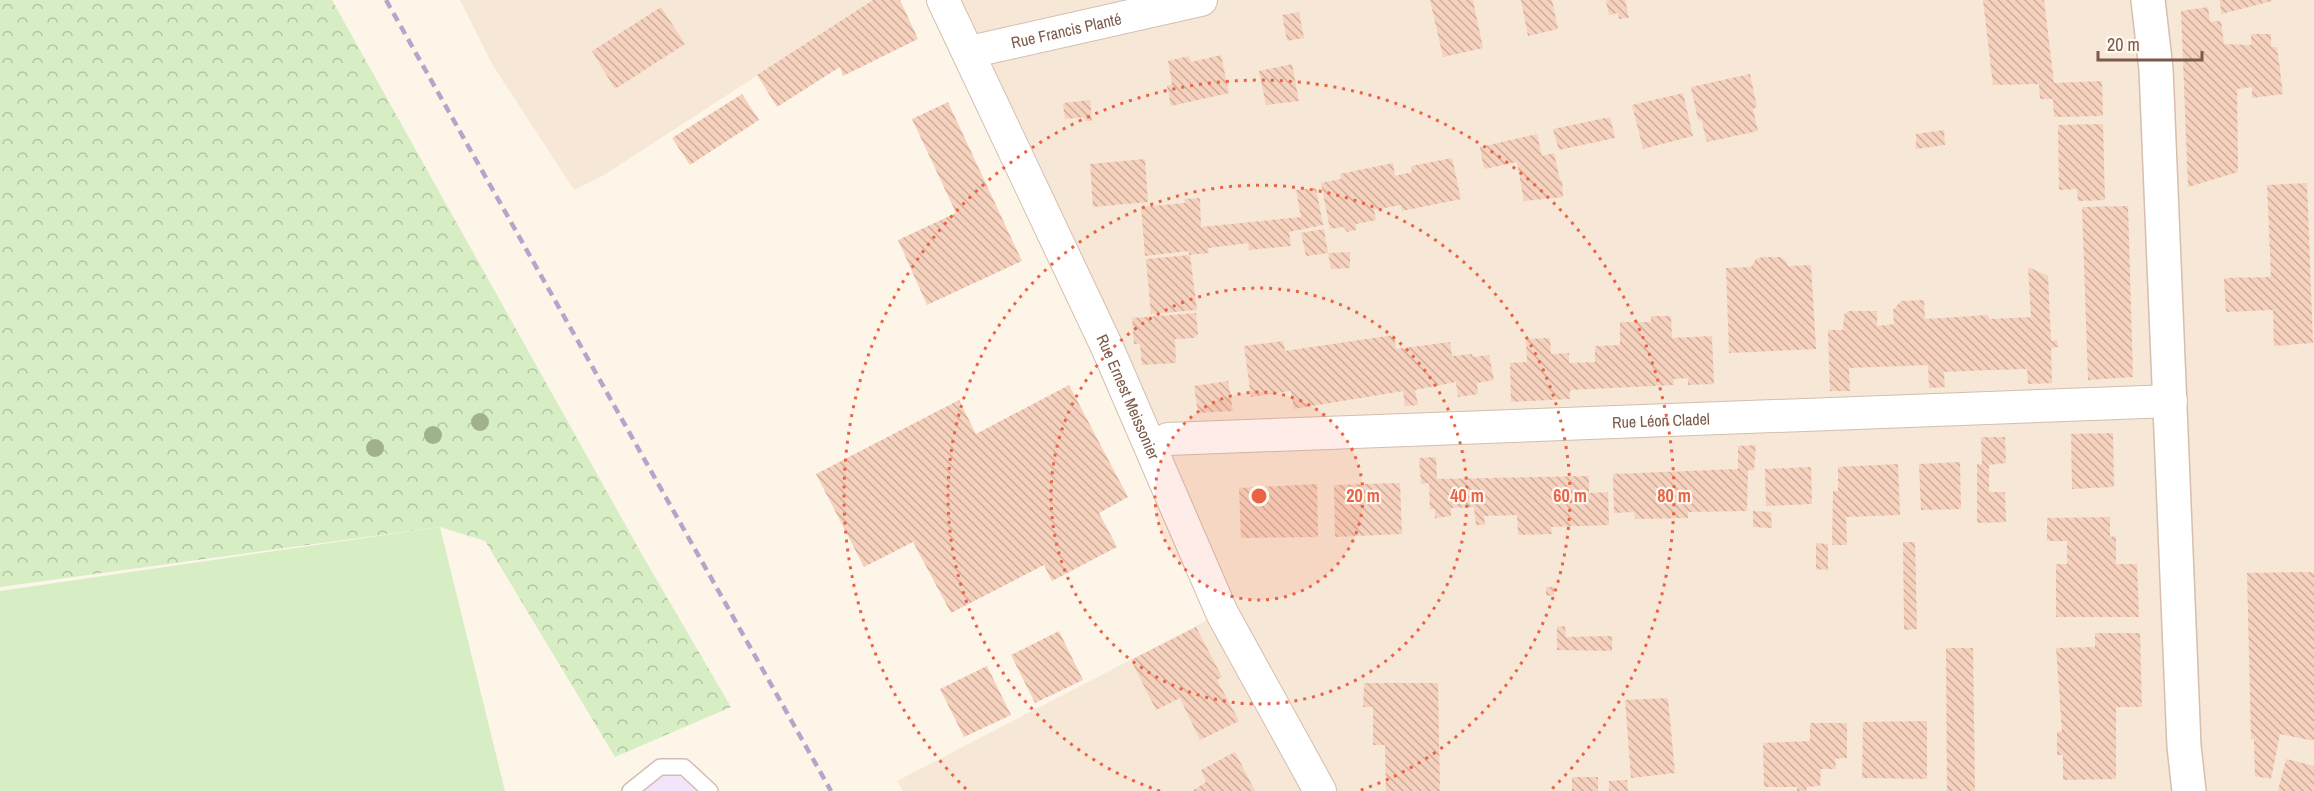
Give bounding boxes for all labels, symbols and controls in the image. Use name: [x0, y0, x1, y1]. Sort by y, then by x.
street label: Rue Francis Planté: [1009, 7, 1123, 53]
scale bar: [2098, 24, 2202, 62]
text: 20 m: [2107, 32, 2140, 57]
street label: Rue Ernest Meissonier: [1092, 331, 1165, 463]
street label: Rue Léon Cladel: [1612, 407, 1710, 433]
text: 20 m: [1346, 483, 1380, 508]
text: 40 m: [1450, 483, 1484, 508]
text: 60 m: [1553, 483, 1587, 508]
text: 80 m: [1657, 483, 1691, 508]
centre of rings: [1249, 486, 1269, 506]

